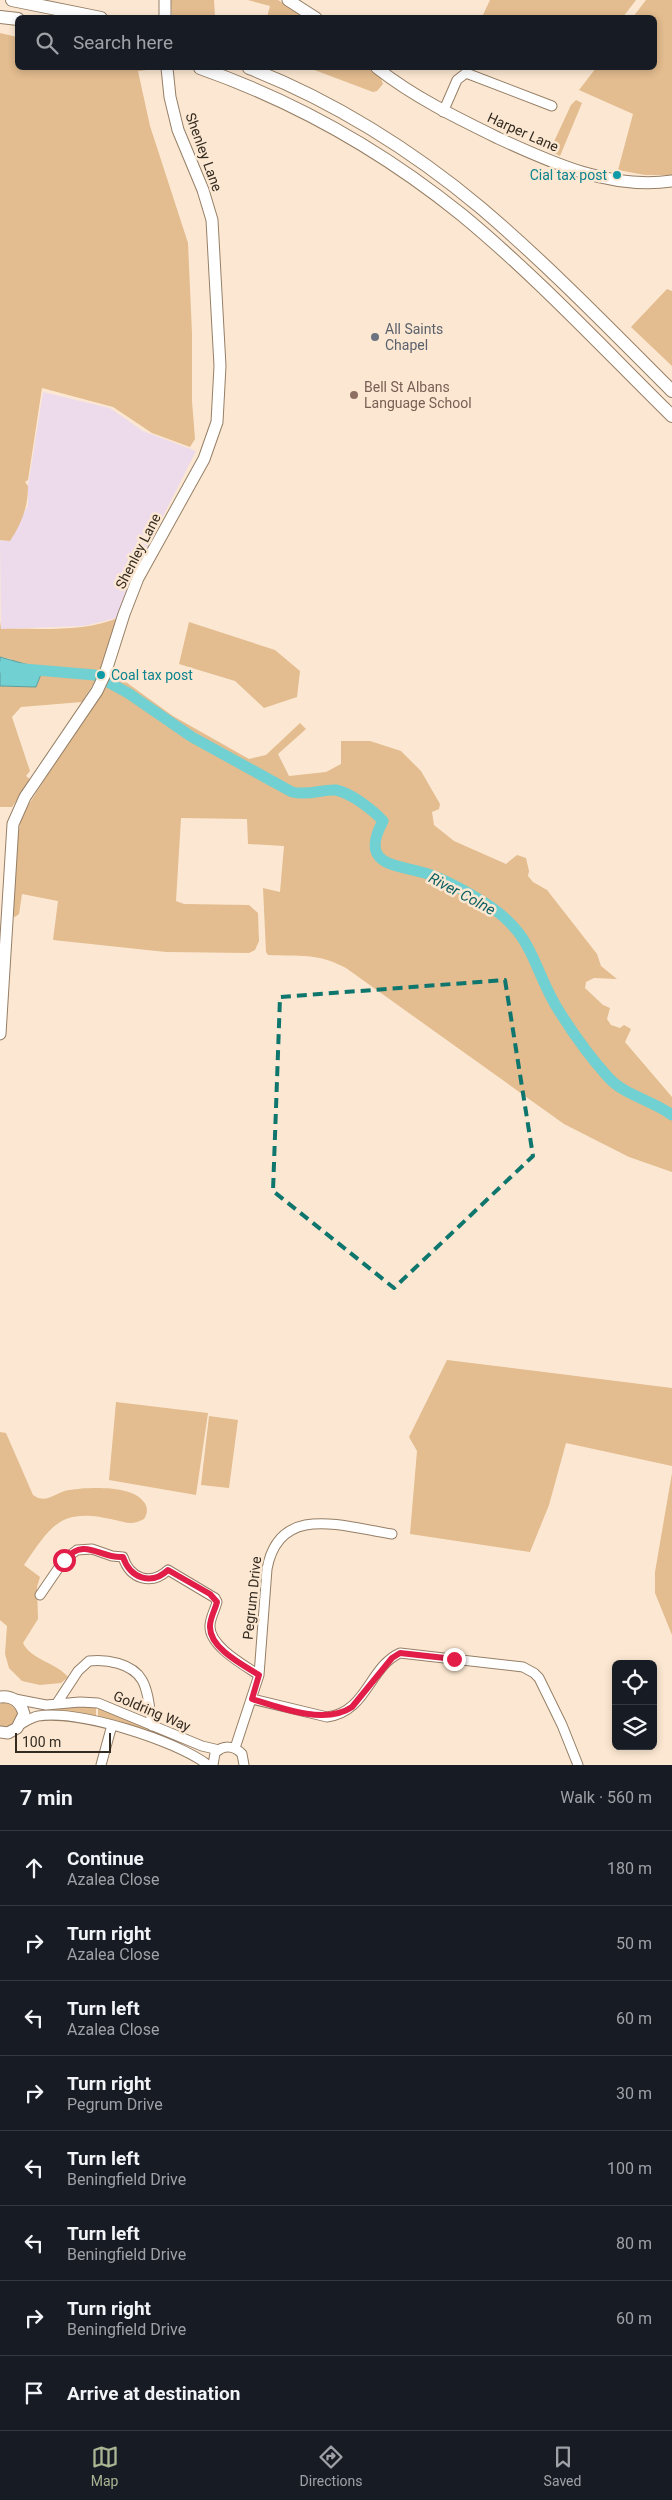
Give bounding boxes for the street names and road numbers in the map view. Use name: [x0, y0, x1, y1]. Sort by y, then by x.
street label: Harper Lane: [485, 109, 561, 155]
street label: Shenley Lane: [182, 111, 226, 193]
street label: Shenley Lane: [112, 511, 164, 591]
street label: Pegrum Drive: [240, 1556, 264, 1640]
street label: Goldring Way: [111, 1688, 193, 1735]

